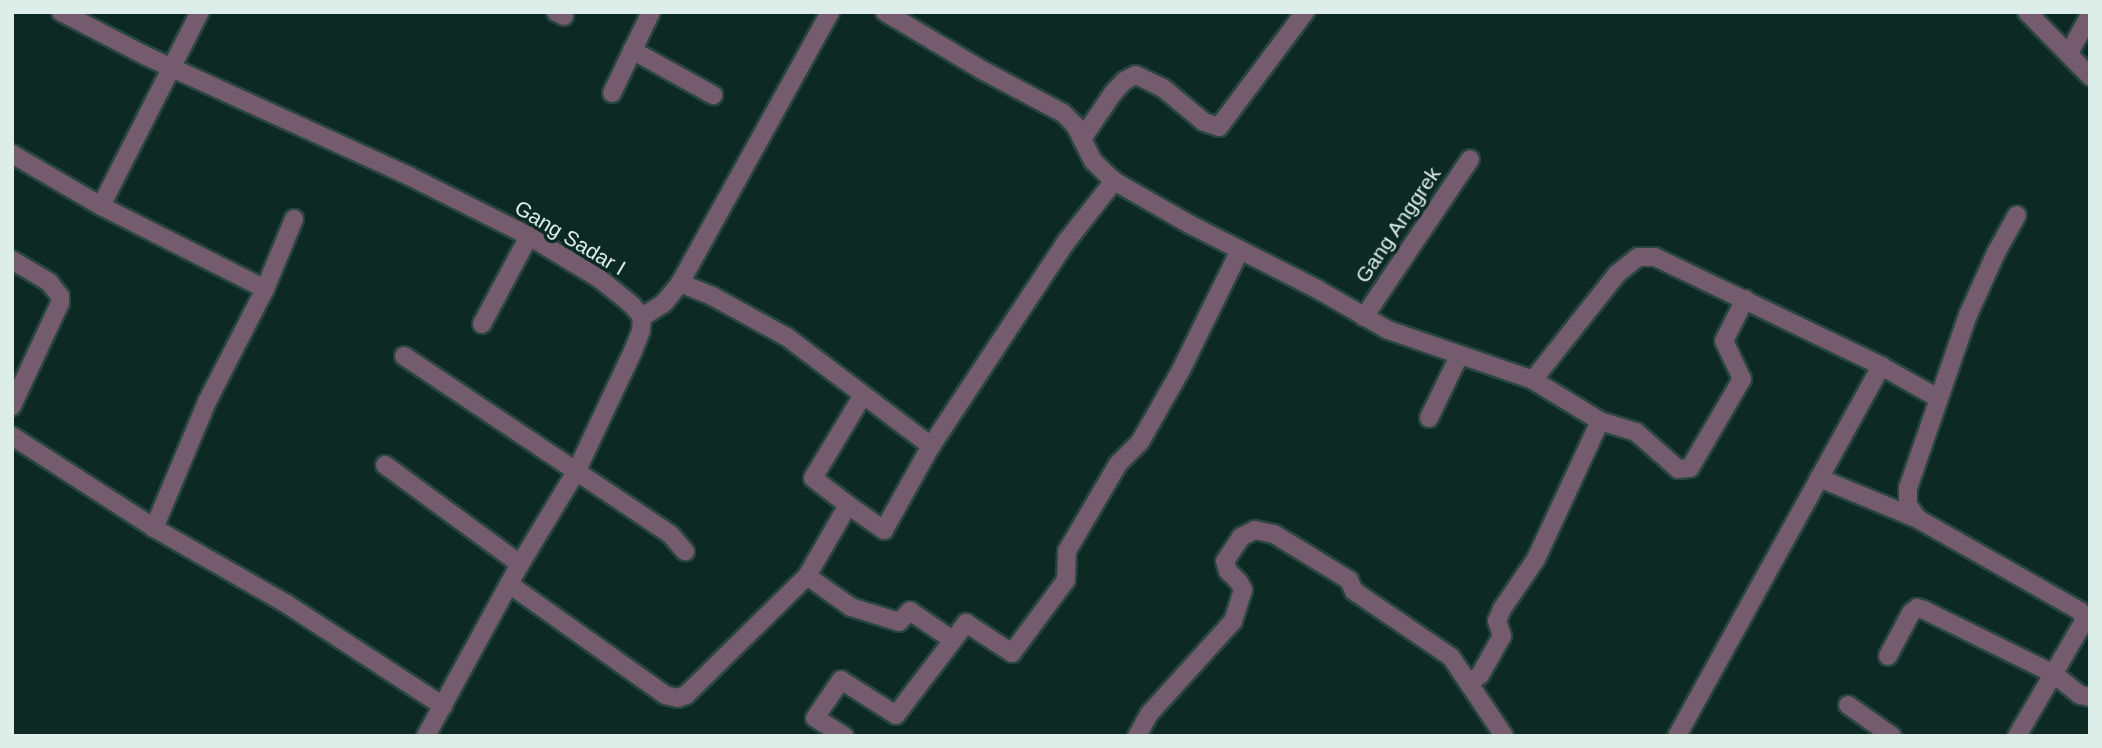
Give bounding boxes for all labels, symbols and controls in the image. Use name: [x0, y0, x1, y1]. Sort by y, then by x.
street label: Gang Anggrek: [1350, 162, 1446, 288]
street label: Gang Sadar I: [510, 195, 630, 281]

